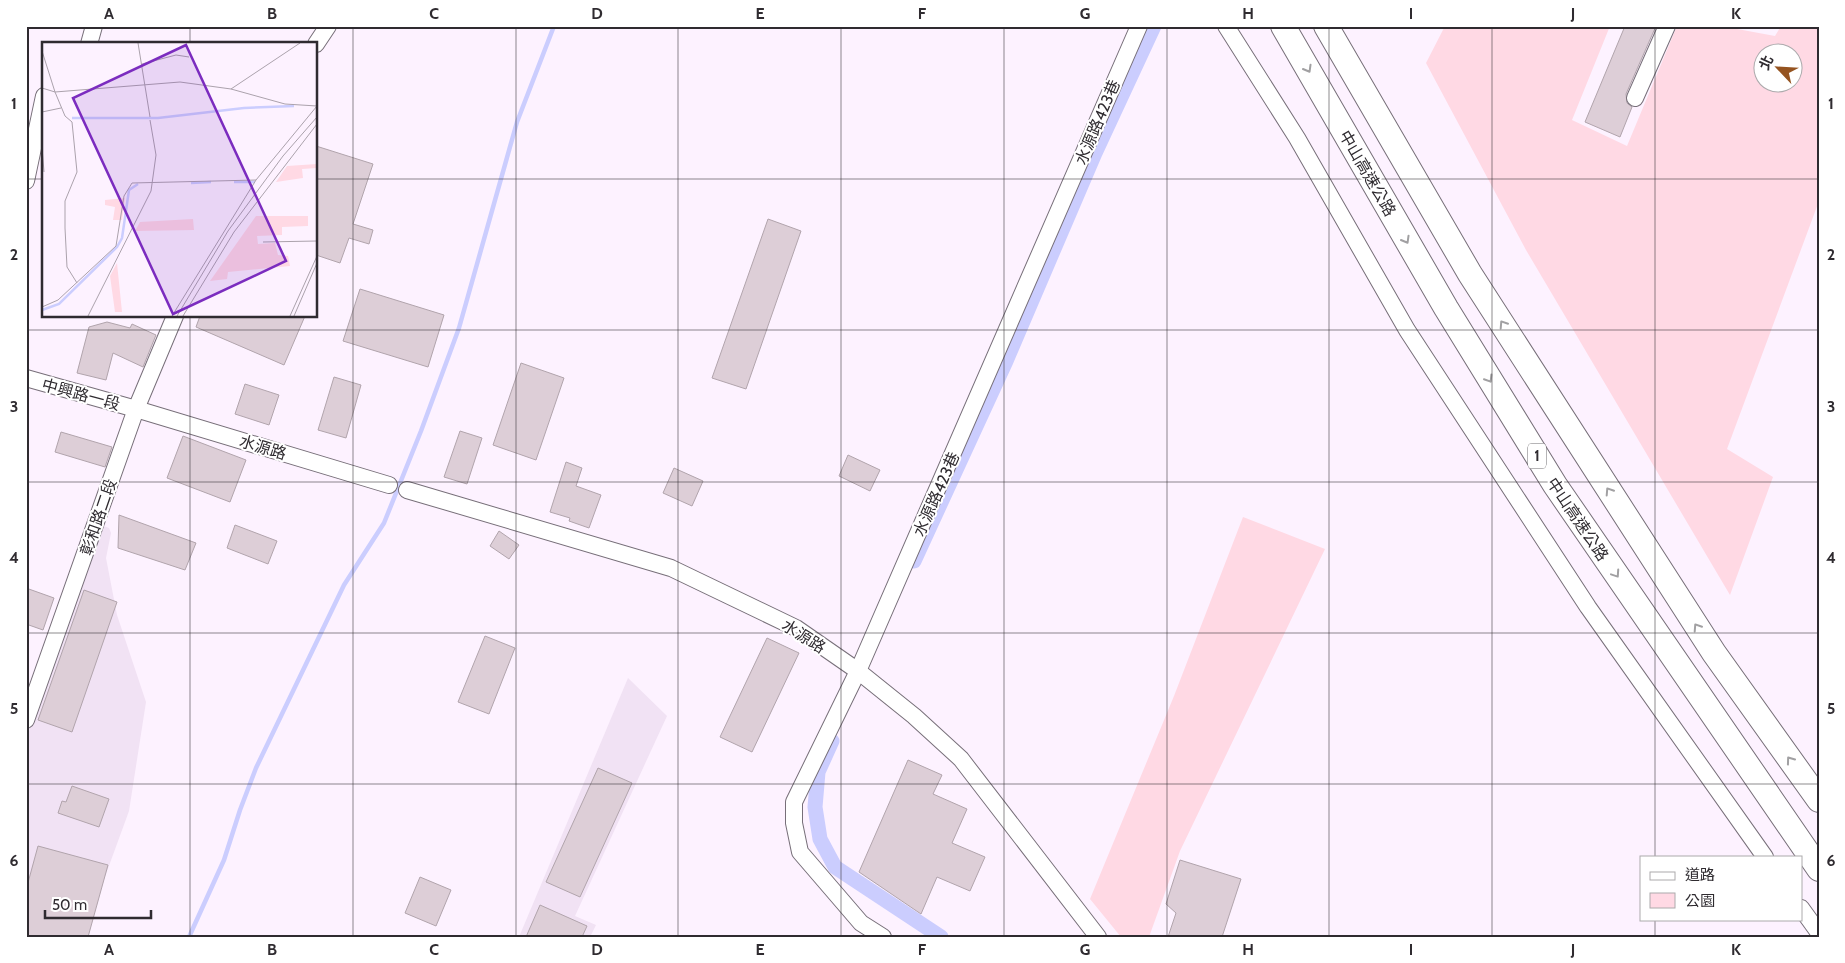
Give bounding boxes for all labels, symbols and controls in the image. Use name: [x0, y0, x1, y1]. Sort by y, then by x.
text: A: [104, 4, 114, 23]
text: B: [267, 4, 277, 23]
text: C: [429, 4, 439, 23]
text: D: [591, 4, 603, 23]
text: E: [755, 4, 765, 23]
text: F: [918, 4, 927, 23]
text: G: [1080, 4, 1090, 23]
text: H: [1242, 4, 1254, 23]
text: I: [1409, 4, 1413, 23]
text: J: [1570, 4, 1575, 23]
text: K: [1731, 4, 1741, 23]
inset map: [42, 42, 318, 318]
north arrow: [1752, 42, 1802, 92]
text: 北: [1755, 52, 1777, 73]
one-way arrow: [1301, 63, 1311, 72]
street label: 水源路423巷: [1071, 77, 1124, 167]
text: 1: [11, 94, 17, 113]
text: 1: [1828, 94, 1834, 113]
street label: 中山高速公路: [1335, 127, 1400, 220]
one-way arrow: [1400, 234, 1410, 243]
text: 2: [10, 245, 18, 264]
text: 2: [1827, 245, 1835, 264]
one-way arrow: [1499, 321, 1509, 330]
one-way arrow: [1483, 374, 1493, 383]
street label: 中興路一段: [40, 375, 122, 414]
text: 3: [10, 397, 18, 416]
text: 3: [1827, 397, 1835, 416]
street label: 水源路: [237, 431, 289, 464]
road number: 1: [1528, 444, 1546, 468]
street label: 水源路423巷: [909, 449, 963, 539]
street label: 中山高速公路: [1543, 474, 1612, 564]
street label: 彰和路二段: [76, 476, 120, 558]
one-way arrow: [1606, 487, 1616, 496]
text: 4: [9, 548, 19, 567]
text: 4: [1826, 548, 1836, 567]
one-way arrow: [1610, 568, 1619, 578]
street label: 水源路: [778, 616, 829, 657]
one-way arrow: [1694, 624, 1703, 633]
text: 5: [10, 699, 18, 718]
text: 5: [1827, 699, 1835, 718]
one-way arrow: [1787, 756, 1796, 766]
text: 6: [10, 851, 19, 870]
text: 6: [1827, 851, 1836, 870]
legend: [1640, 856, 1802, 920]
text: 道路: [1685, 866, 1715, 884]
scale bar: [45, 888, 151, 920]
text: 公園: [1685, 892, 1715, 910]
text: 50 m: [52, 896, 87, 914]
text: A: [104, 940, 114, 959]
text: B: [267, 940, 277, 959]
text: C: [429, 940, 439, 959]
text: D: [591, 940, 603, 959]
text: E: [755, 940, 765, 959]
text: F: [918, 940, 927, 959]
text: G: [1080, 940, 1090, 959]
text: H: [1242, 940, 1254, 959]
text: I: [1409, 940, 1413, 959]
text: J: [1570, 940, 1575, 959]
text: K: [1731, 940, 1741, 959]

